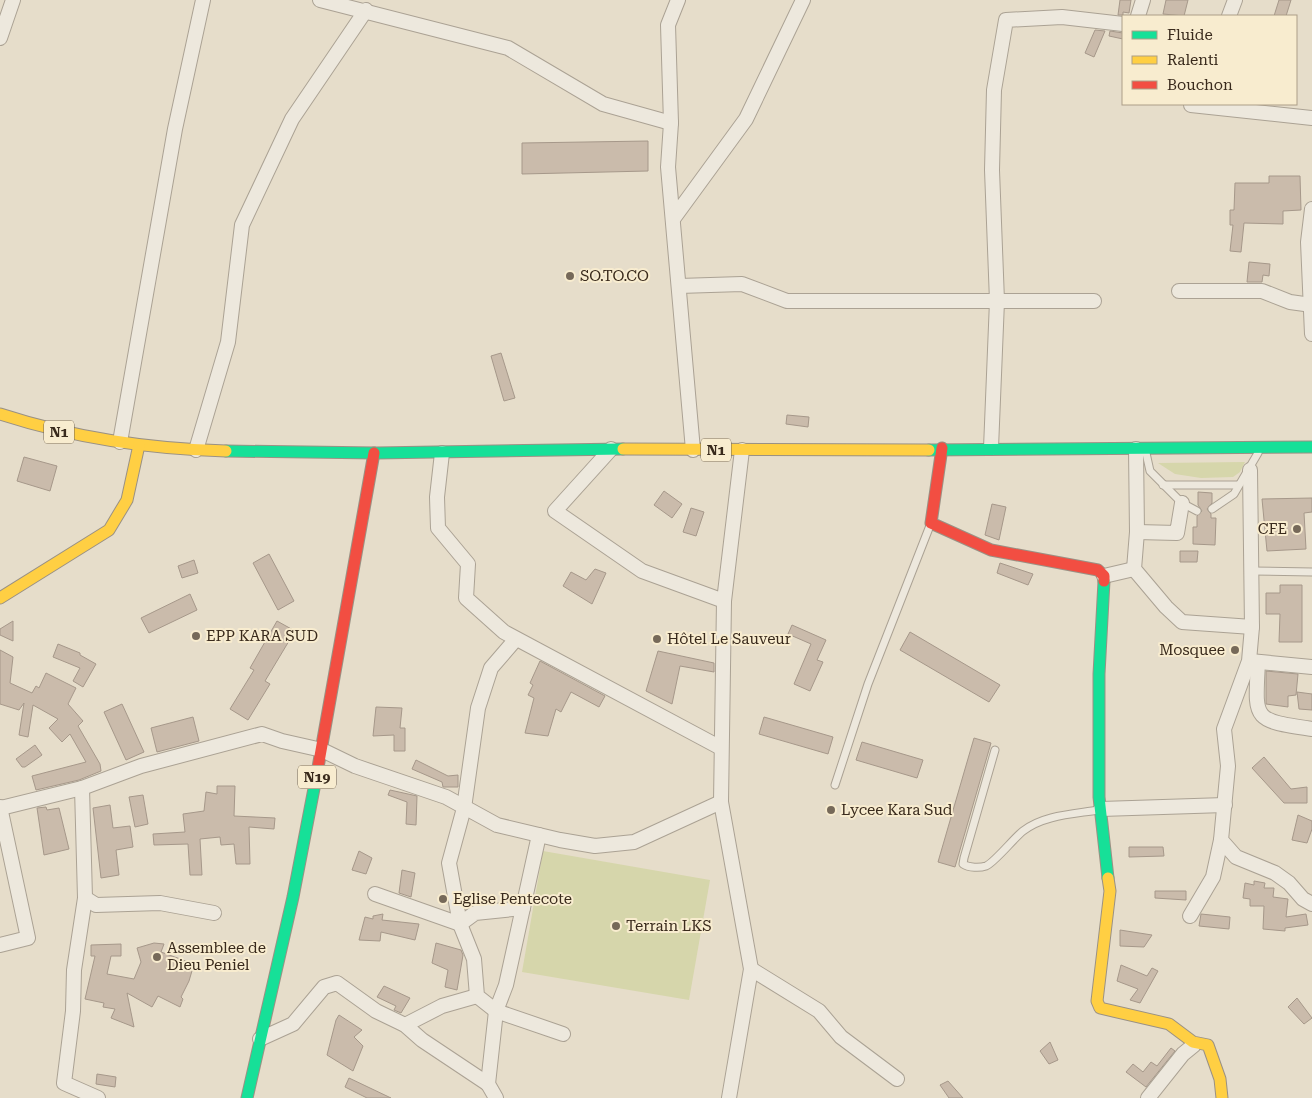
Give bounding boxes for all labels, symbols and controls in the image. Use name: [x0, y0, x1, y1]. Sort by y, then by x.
legend: [1122, 15, 1297, 105]
text: Fluide: [1167, 26, 1213, 44]
text: Ralenti: [1167, 51, 1219, 69]
text: Bouchon: [1167, 76, 1233, 94]
place label: SO.TO.CO: [580, 267, 649, 285]
marker: SO.TO.CO: [564, 270, 576, 282]
road number: N1: [44, 421, 74, 444]
road number: N1: [701, 438, 731, 462]
place label: CFE: [1258, 520, 1287, 538]
marker: CFE: [1291, 523, 1303, 535]
place label: EPP KARA SUD: [206, 627, 318, 645]
marker: EPP KARA SUD: [190, 630, 202, 642]
place label: Hôtel Le Sauveur: [667, 630, 791, 648]
marker: Hôtel Le Sauveur: [651, 633, 663, 645]
place label: Mosquee: [1159, 641, 1225, 659]
marker: Mosquee: [1229, 644, 1241, 656]
road number: N19: [298, 766, 336, 789]
place label: Lycee Kara Sud: [841, 801, 953, 819]
marker: Lycee Kara Sud: [825, 804, 837, 816]
place label: Eglise Pentecote: [453, 890, 572, 908]
marker: Eglise Pentecote: [437, 893, 449, 905]
place label: Terrain LKS: [626, 917, 712, 935]
marker: Terrain LKS: [610, 920, 622, 932]
place label: Assemblee de Dieu Peniel: [167, 939, 266, 974]
marker: Assemblee de Dieu Peniel: [151, 951, 163, 963]

